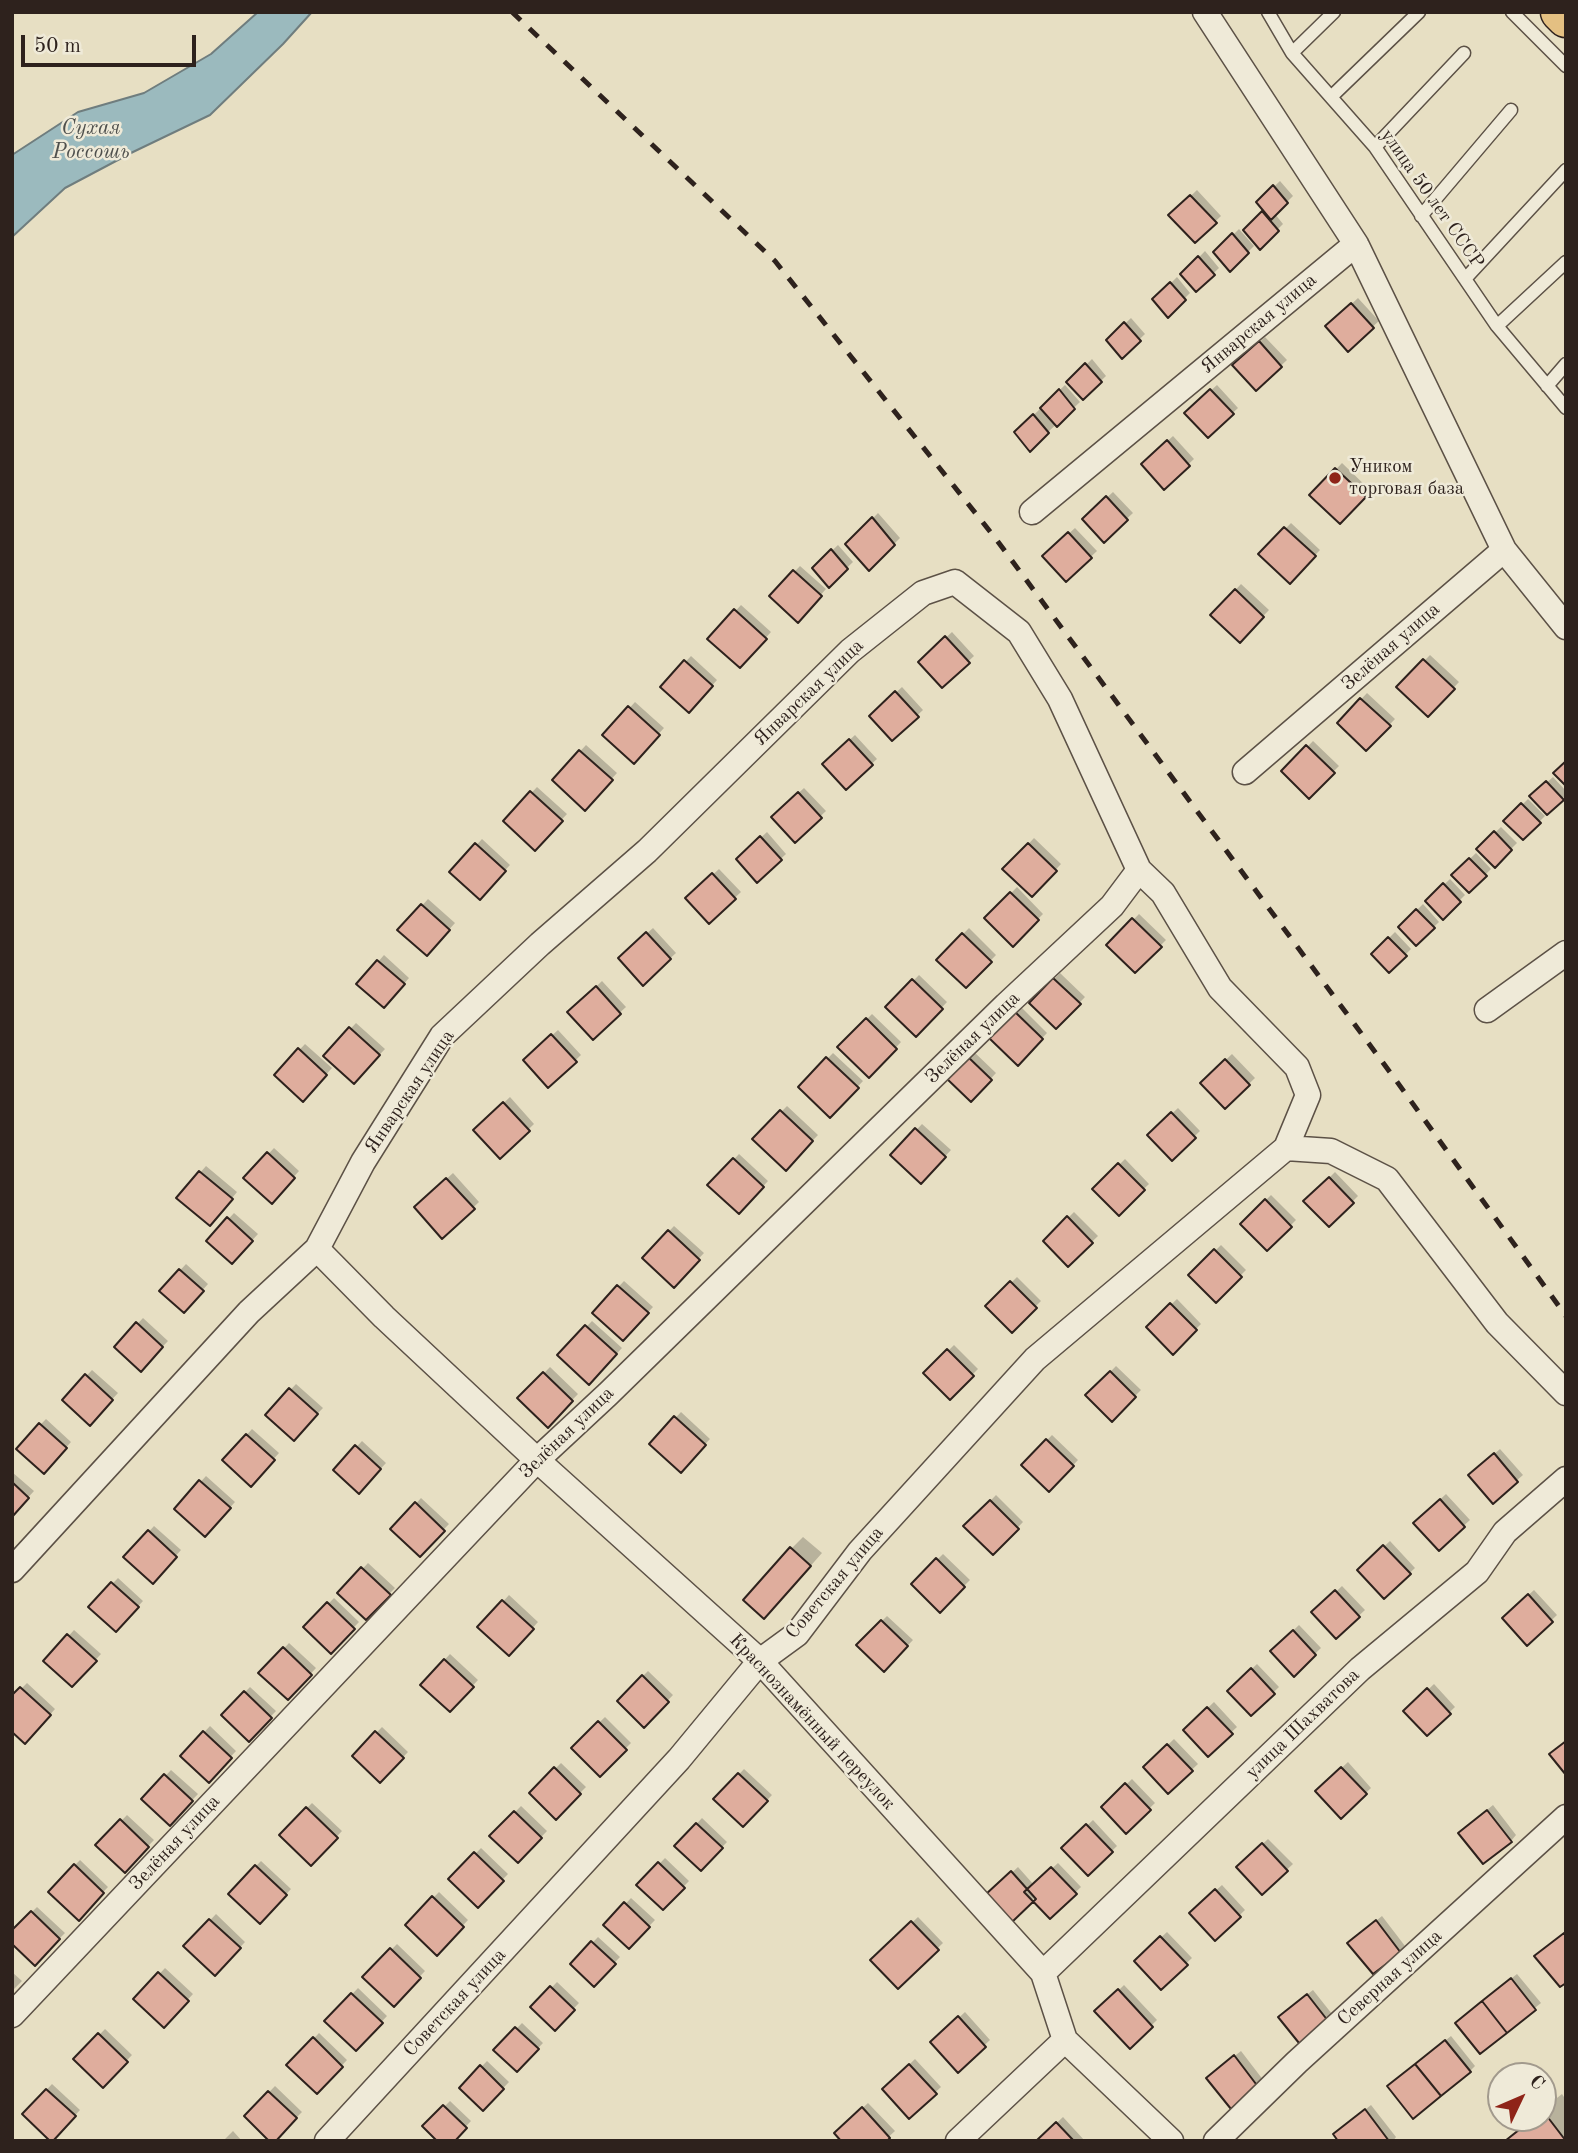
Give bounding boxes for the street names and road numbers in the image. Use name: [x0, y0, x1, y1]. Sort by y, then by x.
street label: улица 50 лет СССР: [1375, 125, 1489, 273]
street label: Январская улица: [1197, 269, 1321, 379]
street label: Зелёная улица: [1337, 598, 1445, 696]
street label: Январская улица: [749, 635, 869, 751]
street label: Зелёная улица: [921, 987, 1025, 1089]
street label: Январская улица: [360, 1026, 460, 1158]
street label: Зелёная улица: [515, 1382, 619, 1484]
street label: Советская улица: [781, 1522, 889, 1644]
street label: Краснознамённый переулок: [724, 1629, 900, 1815]
street label: улица Шахватова: [1241, 1664, 1365, 1784]
street label: Зелёная улица: [125, 1790, 225, 1896]
street label: Северная улица: [1333, 1925, 1447, 2031]
street label: Советская улица: [399, 1944, 511, 2062]

